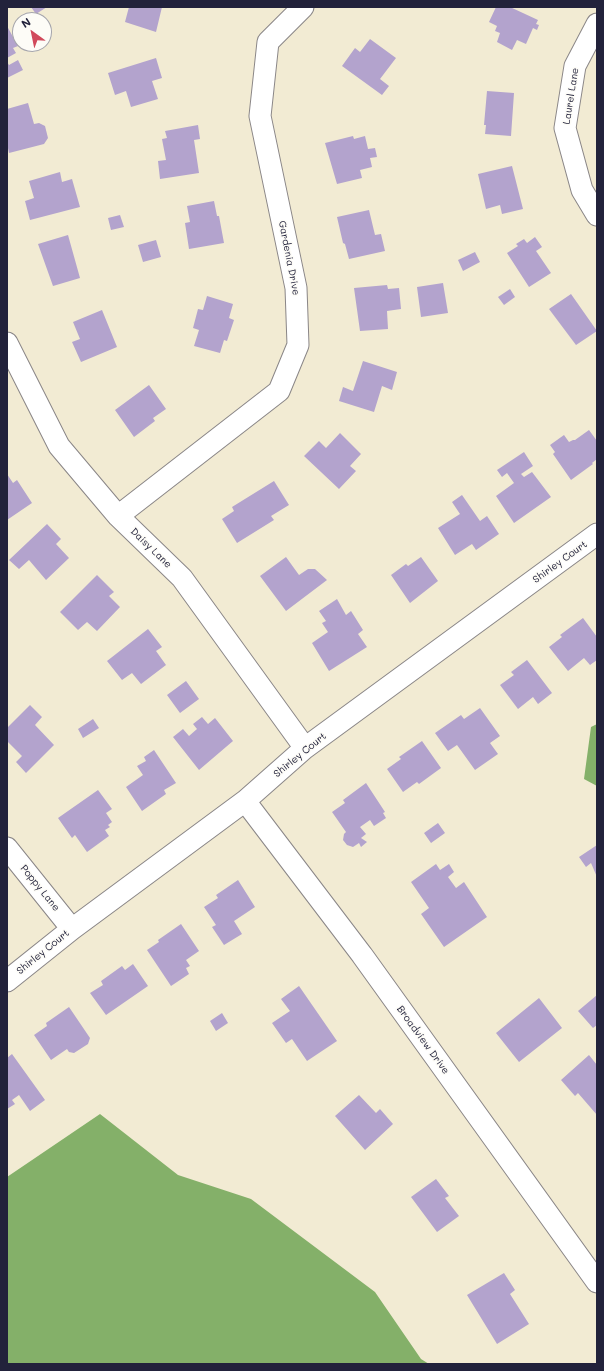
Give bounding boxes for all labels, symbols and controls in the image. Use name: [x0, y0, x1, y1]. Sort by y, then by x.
north arrow: [12, 12, 52, 52]
text: N: [18, 14, 33, 31]
street label: Laurel Lane: [561, 67, 581, 125]
street label: Gardenia Drive: [276, 220, 302, 296]
street label: Daisy Lane: [128, 525, 174, 571]
street label: Shirley Court: [530, 538, 590, 586]
street label: Shirley Court: [271, 730, 329, 780]
street label: Poppy Lane: [18, 862, 62, 914]
street label: Shirley Court: [14, 927, 72, 977]
street label: Broadview Drive: [394, 1003, 452, 1077]

